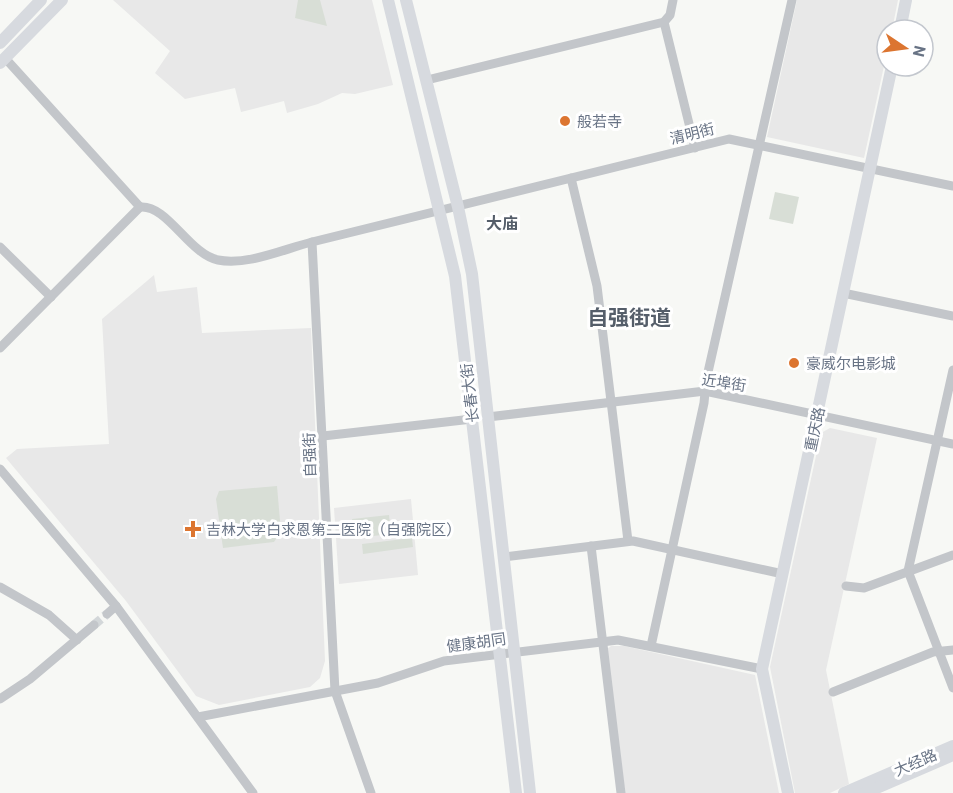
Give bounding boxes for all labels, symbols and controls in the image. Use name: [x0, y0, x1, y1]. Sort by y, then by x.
north arrow: [875, 18, 935, 78]
text: N: [910, 44, 931, 59]
place label: 般若寺: [577, 112, 622, 130]
marker: 般若寺: [558, 114, 572, 128]
street label: 清明街: [668, 119, 716, 147]
district label: 大庙: [486, 213, 518, 232]
district label: 自强街道: [587, 304, 671, 329]
place label: 豪威尔电影城: [806, 354, 896, 372]
marker: 豪威尔电影城: [787, 356, 801, 370]
street label: 长春大街: [456, 362, 482, 424]
street label: 近埠街: [700, 370, 748, 394]
street label: 重庆路: [801, 405, 827, 453]
street label: 自强街: [299, 432, 319, 478]
marker: 吉林大学白求恩第二医院（自强院区）: [184, 520, 202, 538]
place label: 吉林大学白求恩第二医院（自强院区）: [206, 520, 461, 538]
street label: 健康胡同: [445, 629, 507, 655]
street label: 大经路: [891, 745, 939, 779]

